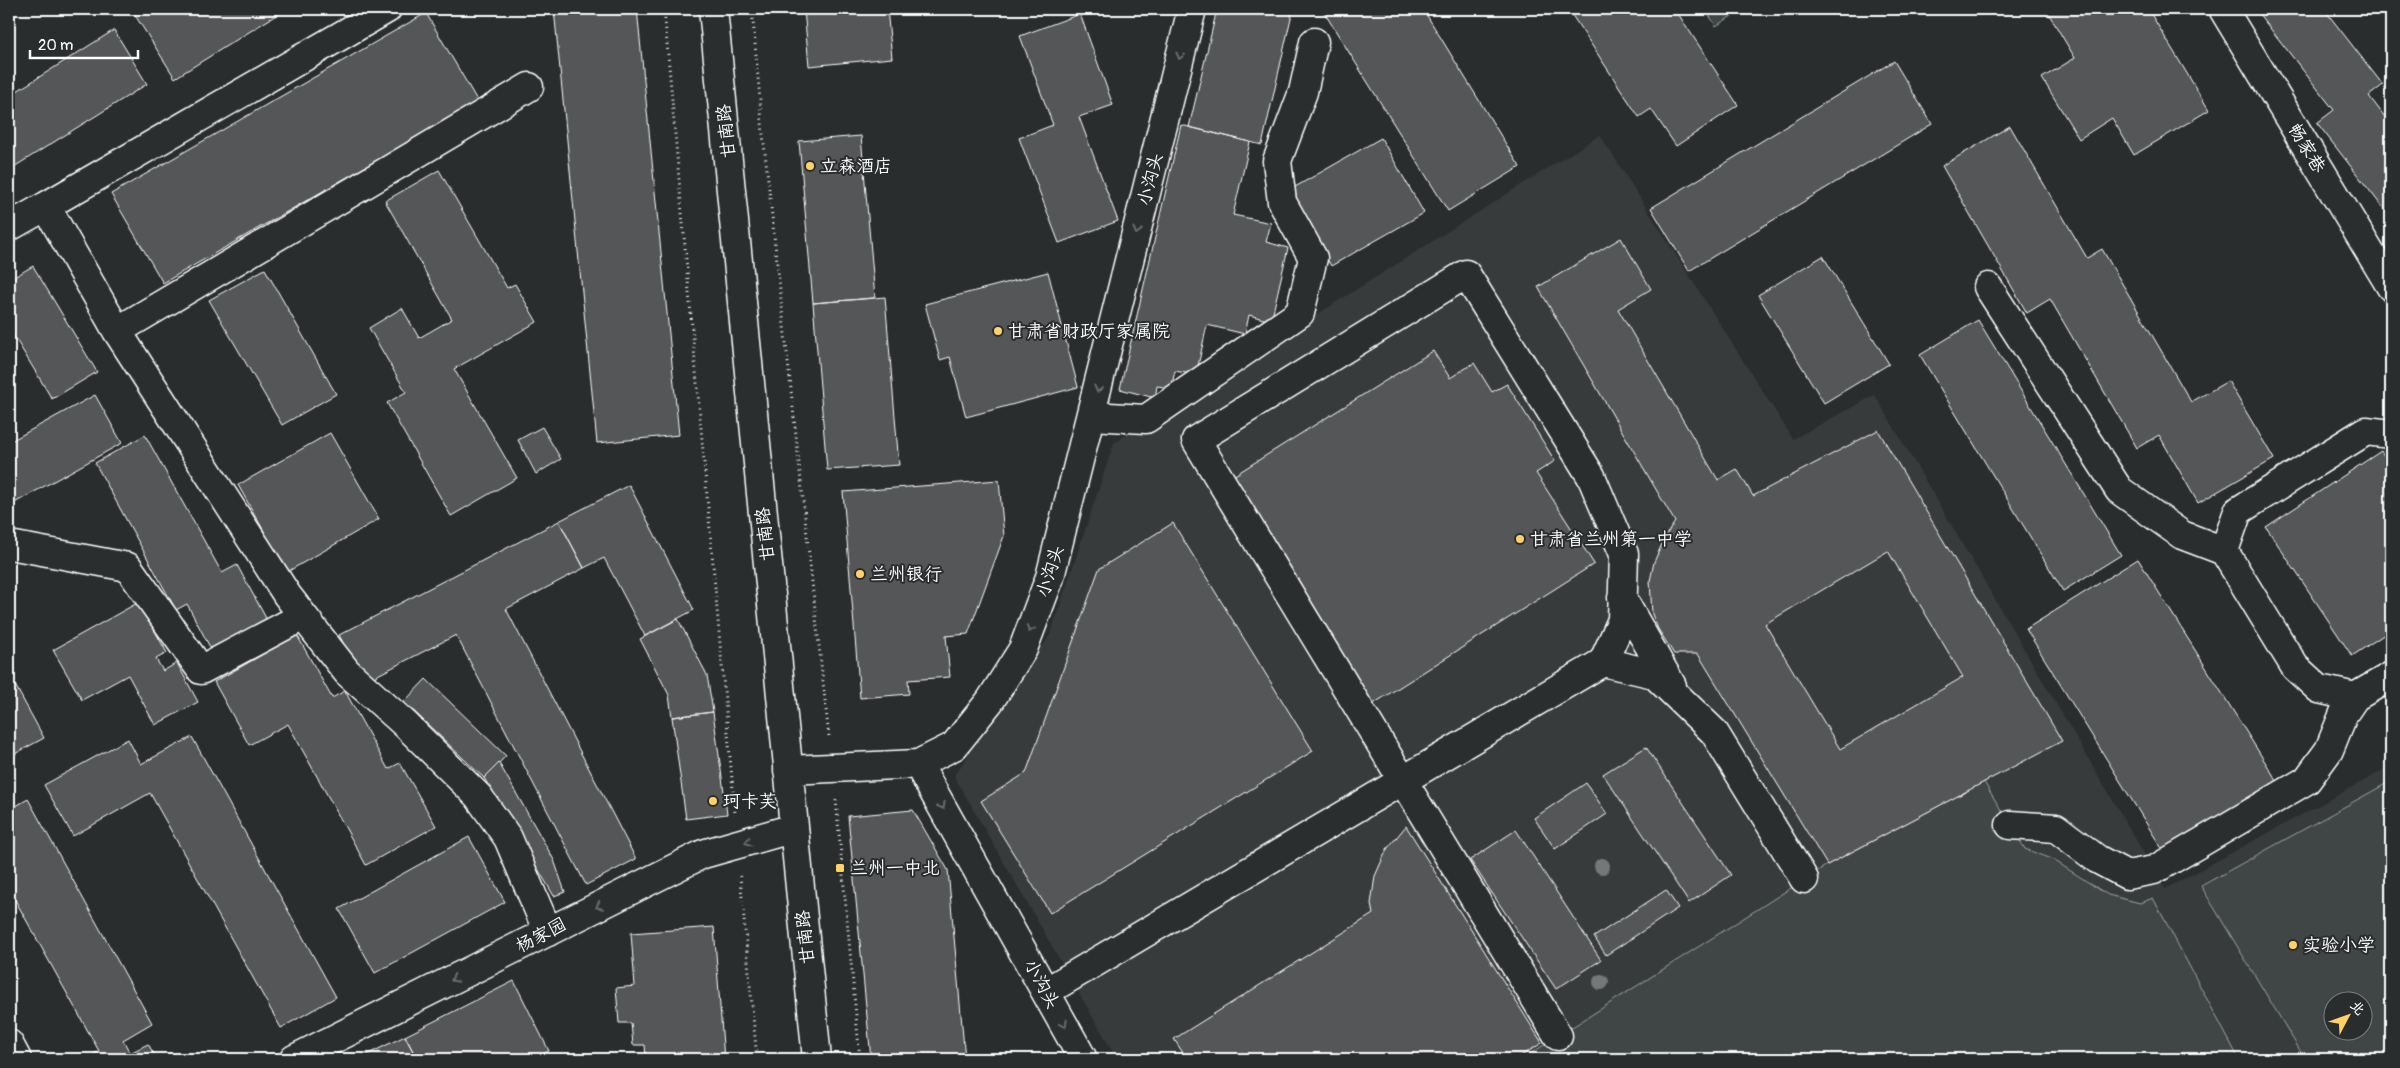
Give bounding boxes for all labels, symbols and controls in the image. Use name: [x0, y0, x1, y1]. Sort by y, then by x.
scale bar: [30, 28, 138, 60]
text: 20 m: [38, 36, 73, 55]
one-way arrow: [1175, 52, 1186, 61]
street label: 甘南路: [712, 103, 741, 159]
street label: 畅家巷: [2283, 119, 2330, 177]
street label: 小沟头: [1133, 150, 1168, 208]
place label: 立森酒店: [820, 155, 892, 178]
marker: 立森酒店: [804, 160, 816, 172]
one-way arrow: [1132, 226, 1143, 235]
place label: 甘肃省财政厅家属院: [1008, 320, 1170, 343]
marker: 甘肃省财政厅家属院: [992, 325, 1004, 337]
one-way arrow: [1093, 384, 1104, 393]
street label: 甘南路: [751, 506, 780, 562]
place label: 甘肃省兰州第一中学: [1530, 528, 1692, 551]
marker: 甘肃省兰州第一中学: [1514, 533, 1526, 545]
street label: 小沟头: [1032, 542, 1069, 600]
place label: 兰州银行: [870, 563, 942, 586]
marker: 兰州银行: [854, 568, 866, 580]
one-way arrow: [1026, 624, 1036, 633]
place label: 珂卡芙: [723, 790, 777, 813]
marker: 珂卡芙: [707, 795, 719, 807]
one-way arrow: [935, 801, 945, 810]
one-way arrow: [744, 836, 752, 846]
place label: 兰州一中北: [850, 857, 940, 880]
marker: 兰州一中北: [834, 862, 846, 874]
one-way arrow: [595, 900, 604, 910]
street label: 甘南路: [791, 909, 820, 965]
street label: 杨家园: [512, 913, 571, 958]
place label: 实验小学: [2303, 934, 2375, 957]
marker: 实验小学: [2287, 939, 2299, 951]
street label: 小沟头: [1018, 955, 1065, 1013]
one-way arrow: [450, 973, 459, 983]
north arrow: [2322, 990, 2372, 1040]
text: 北: [2346, 997, 2368, 1019]
one-way arrow: [1058, 1019, 1068, 1028]

